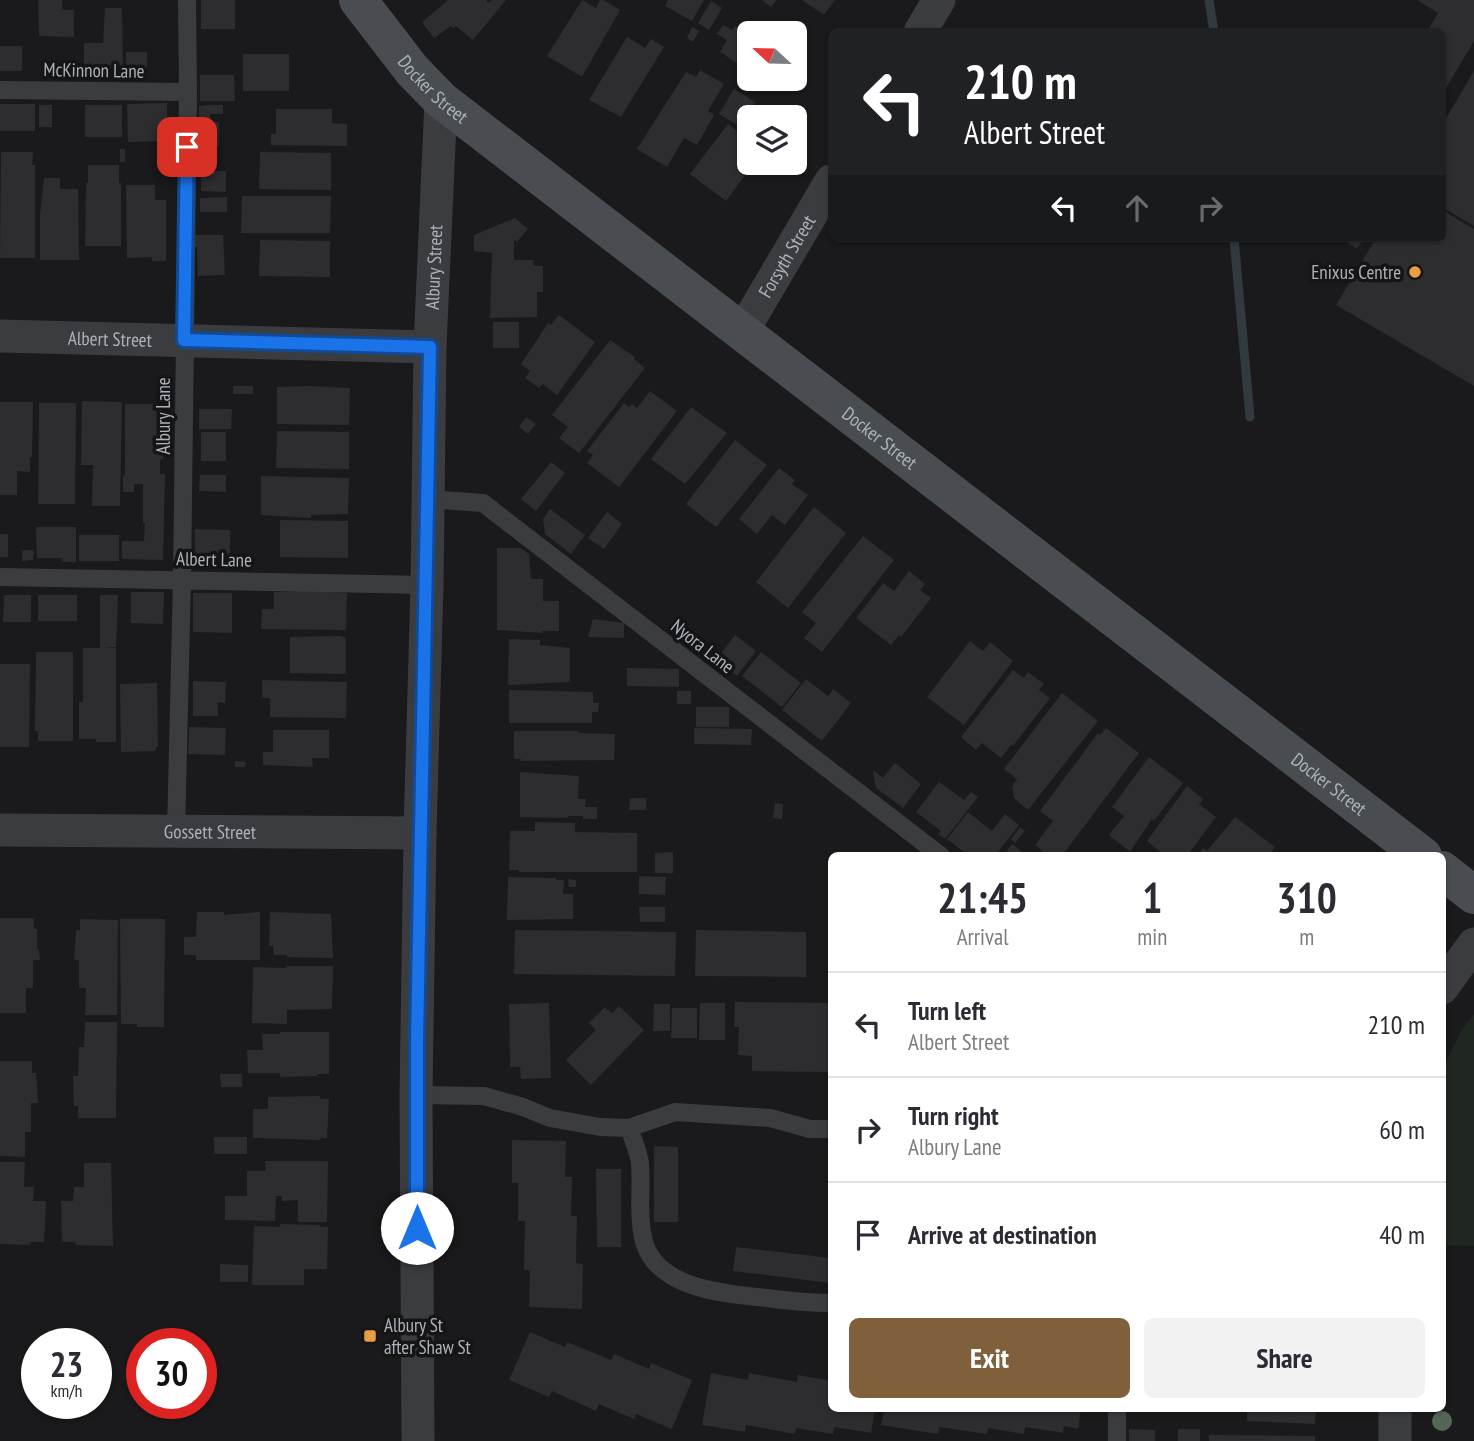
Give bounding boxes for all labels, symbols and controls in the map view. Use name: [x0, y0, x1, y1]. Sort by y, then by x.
north arrow: [737, 21, 807, 91]
map controls: [737, 21, 807, 175]
text: 210 m: [964, 49, 1077, 113]
street label: Docker Street: [393, 50, 474, 129]
icon: left: [849, 56, 940, 147]
street label: McKinnon Lane: [43, 57, 145, 83]
button: layers: [737, 105, 807, 175]
text: Albert Street: [964, 111, 1105, 153]
pin: [157, 117, 217, 177]
icon: arrive: [168, 128, 206, 166]
icon: left: [1045, 189, 1083, 227]
icon: ahead: [1118, 189, 1156, 227]
icon: right: [1191, 189, 1229, 227]
street label: Forsyth Street: [753, 210, 821, 302]
street label: Albury Street: [420, 223, 447, 310]
place label: Enixus Centre: [1311, 260, 1401, 284]
marker: Enixus Centre: [1407, 264, 1423, 280]
street label: Albert Street: [68, 326, 153, 352]
street label: Albury Lane: [151, 377, 175, 455]
street label: Docker Street: [837, 401, 923, 475]
street label: Albert Lane: [176, 546, 252, 572]
street label: Nyora Lane: [667, 614, 740, 678]
street label: Docker Street: [1287, 747, 1372, 821]
street label: Gossett Street: [164, 819, 257, 844]
text: 21:45: [937, 870, 1028, 925]
text: 1: [1142, 870, 1162, 925]
text: 310: [1277, 870, 1337, 925]
text: Arrival: [957, 922, 1009, 951]
text: min: [1137, 922, 1167, 951]
text: m: [1299, 922, 1314, 951]
text: Turn left: [908, 994, 986, 1027]
icon: left: [849, 1006, 887, 1044]
text: 210 m: [1367, 1008, 1425, 1041]
text: Albert Street: [908, 1027, 1009, 1056]
text: Turn right: [908, 1099, 999, 1132]
icon: right: [849, 1111, 887, 1149]
text: 60 m: [1379, 1113, 1425, 1146]
text: Albury Lane: [908, 1132, 1001, 1161]
position arrow: [380, 1191, 454, 1265]
icon: arrive: [849, 1216, 887, 1254]
text: Arrive at destination: [908, 1218, 1097, 1251]
text: 40 m: [1379, 1218, 1425, 1251]
place label: Albury St after Shaw St: [384, 1313, 472, 1359]
button: Exit: [849, 1318, 1130, 1398]
button: Share: [1144, 1318, 1425, 1398]
speed limit sign: 30: [126, 1328, 217, 1419]
marker: Albury St after Shaw St: [362, 1328, 378, 1344]
text: 23: [50, 1341, 83, 1387]
text: km/h: [51, 1379, 82, 1402]

